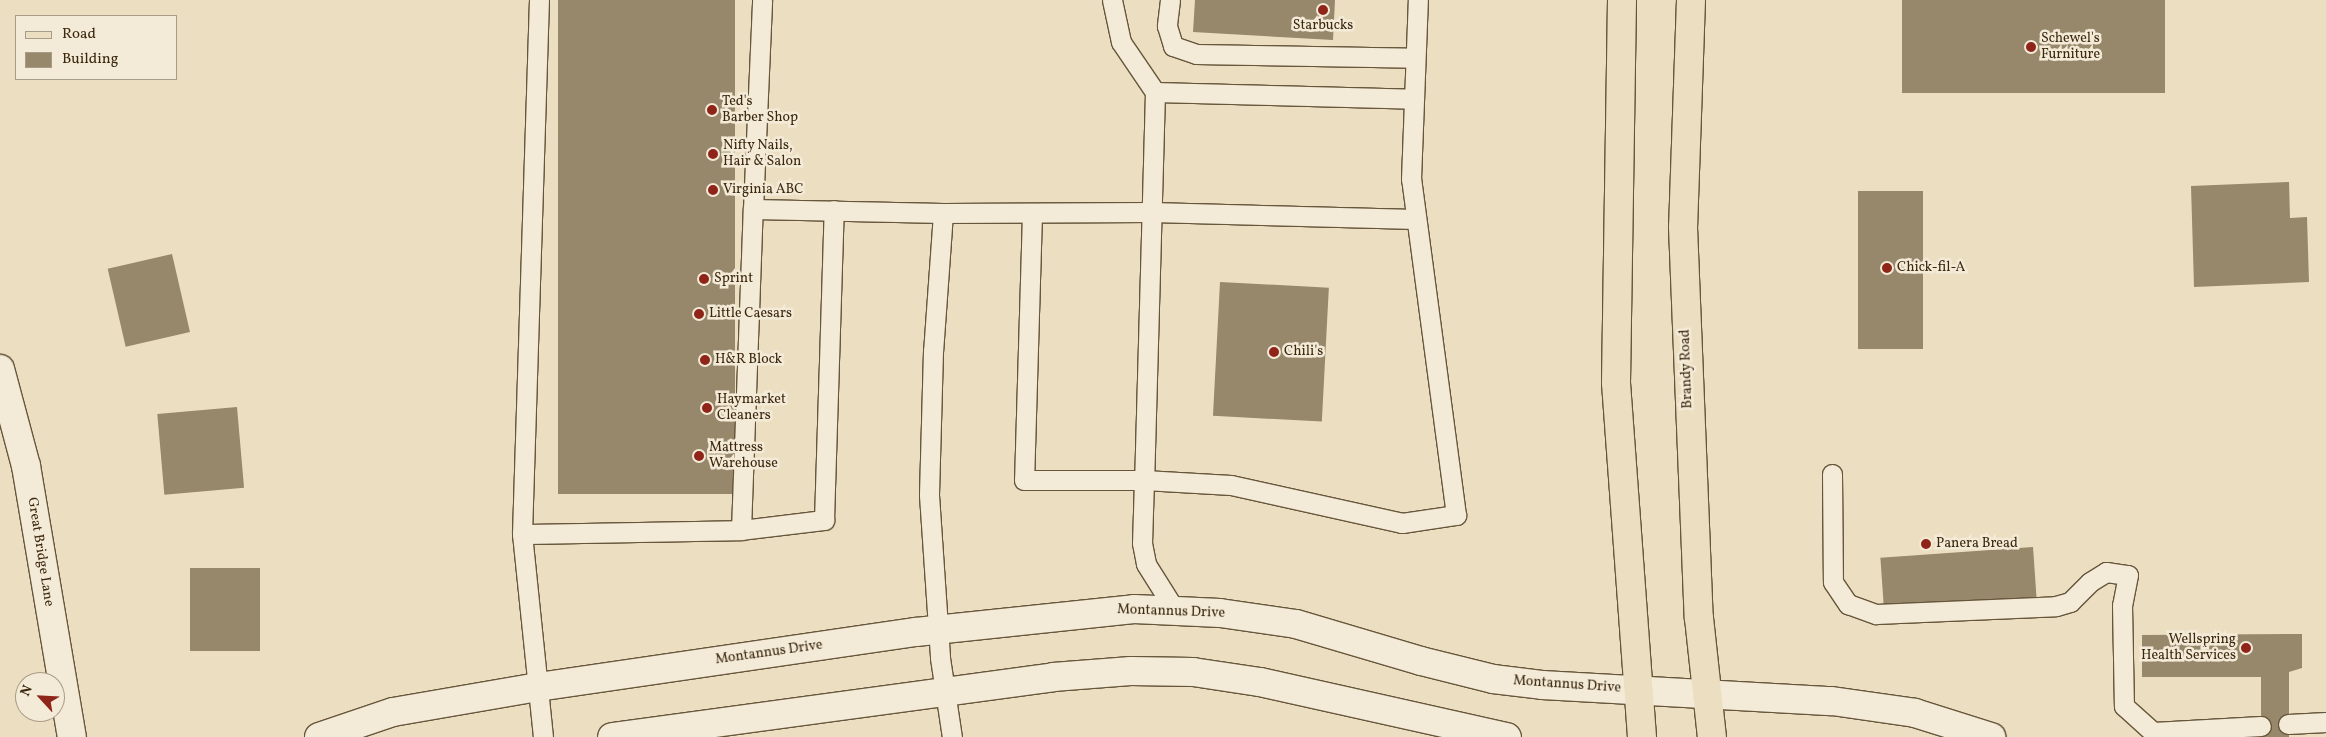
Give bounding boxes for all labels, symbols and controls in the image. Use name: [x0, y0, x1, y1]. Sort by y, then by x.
marker: Starbucks: [1317, 4, 1329, 16]
legend: [15, 15, 178, 80]
place label: Starbucks: [1293, 18, 1353, 34]
text: Road: [62, 24, 96, 45]
place label: Schewel's Furniture: [2041, 31, 2100, 64]
marker: Schewel's Furniture: [2025, 41, 2037, 53]
text: Building: [62, 49, 118, 70]
place label: Ted's Barber Shop: [722, 94, 798, 126]
marker: Ted's Barber Shop: [706, 104, 718, 116]
place label: Nifty Nails, Hair & Salon: [723, 138, 801, 170]
marker: Nifty Nails, Hair & Salon: [707, 148, 719, 160]
place label: Virginia ABC: [723, 182, 803, 198]
marker: Virginia ABC: [707, 184, 719, 196]
place label: Chick-fil-A: [1897, 260, 1965, 276]
marker: Chick-fil-A: [1881, 262, 1893, 274]
place label: Sprint: [714, 271, 753, 287]
marker: Sprint: [698, 273, 710, 285]
place label: Little Caesars: [709, 306, 792, 322]
marker: Little Caesars: [693, 308, 705, 320]
street label: Brandy Road: [1677, 329, 1697, 409]
place label: Chili's: [1284, 344, 1323, 360]
marker: Chili's: [1268, 346, 1280, 358]
place label: H&R Block: [715, 352, 782, 368]
marker: H&R Block: [699, 354, 711, 366]
place label: Haymarket Cleaners: [717, 392, 786, 424]
marker: Haymarket Cleaners: [701, 402, 713, 414]
place label: Mattress Warehouse: [709, 440, 778, 472]
marker: Mattress Warehouse: [693, 450, 705, 462]
street label: Great Bridge Lane: [23, 496, 57, 608]
place label: Panera Bread: [1936, 536, 2018, 552]
marker: Panera Bread: [1920, 538, 1932, 550]
street label: Montannus Drive: [1117, 602, 1225, 622]
place label: Wellspring Health Services: [2141, 632, 2236, 664]
street label: Montannus Drive: [714, 637, 824, 669]
marker: Wellspring Health Services: [2240, 642, 2252, 654]
north arrow: [15, 672, 65, 722]
street label: Montannus Drive: [1513, 673, 1621, 697]
text: N: [16, 682, 38, 700]

